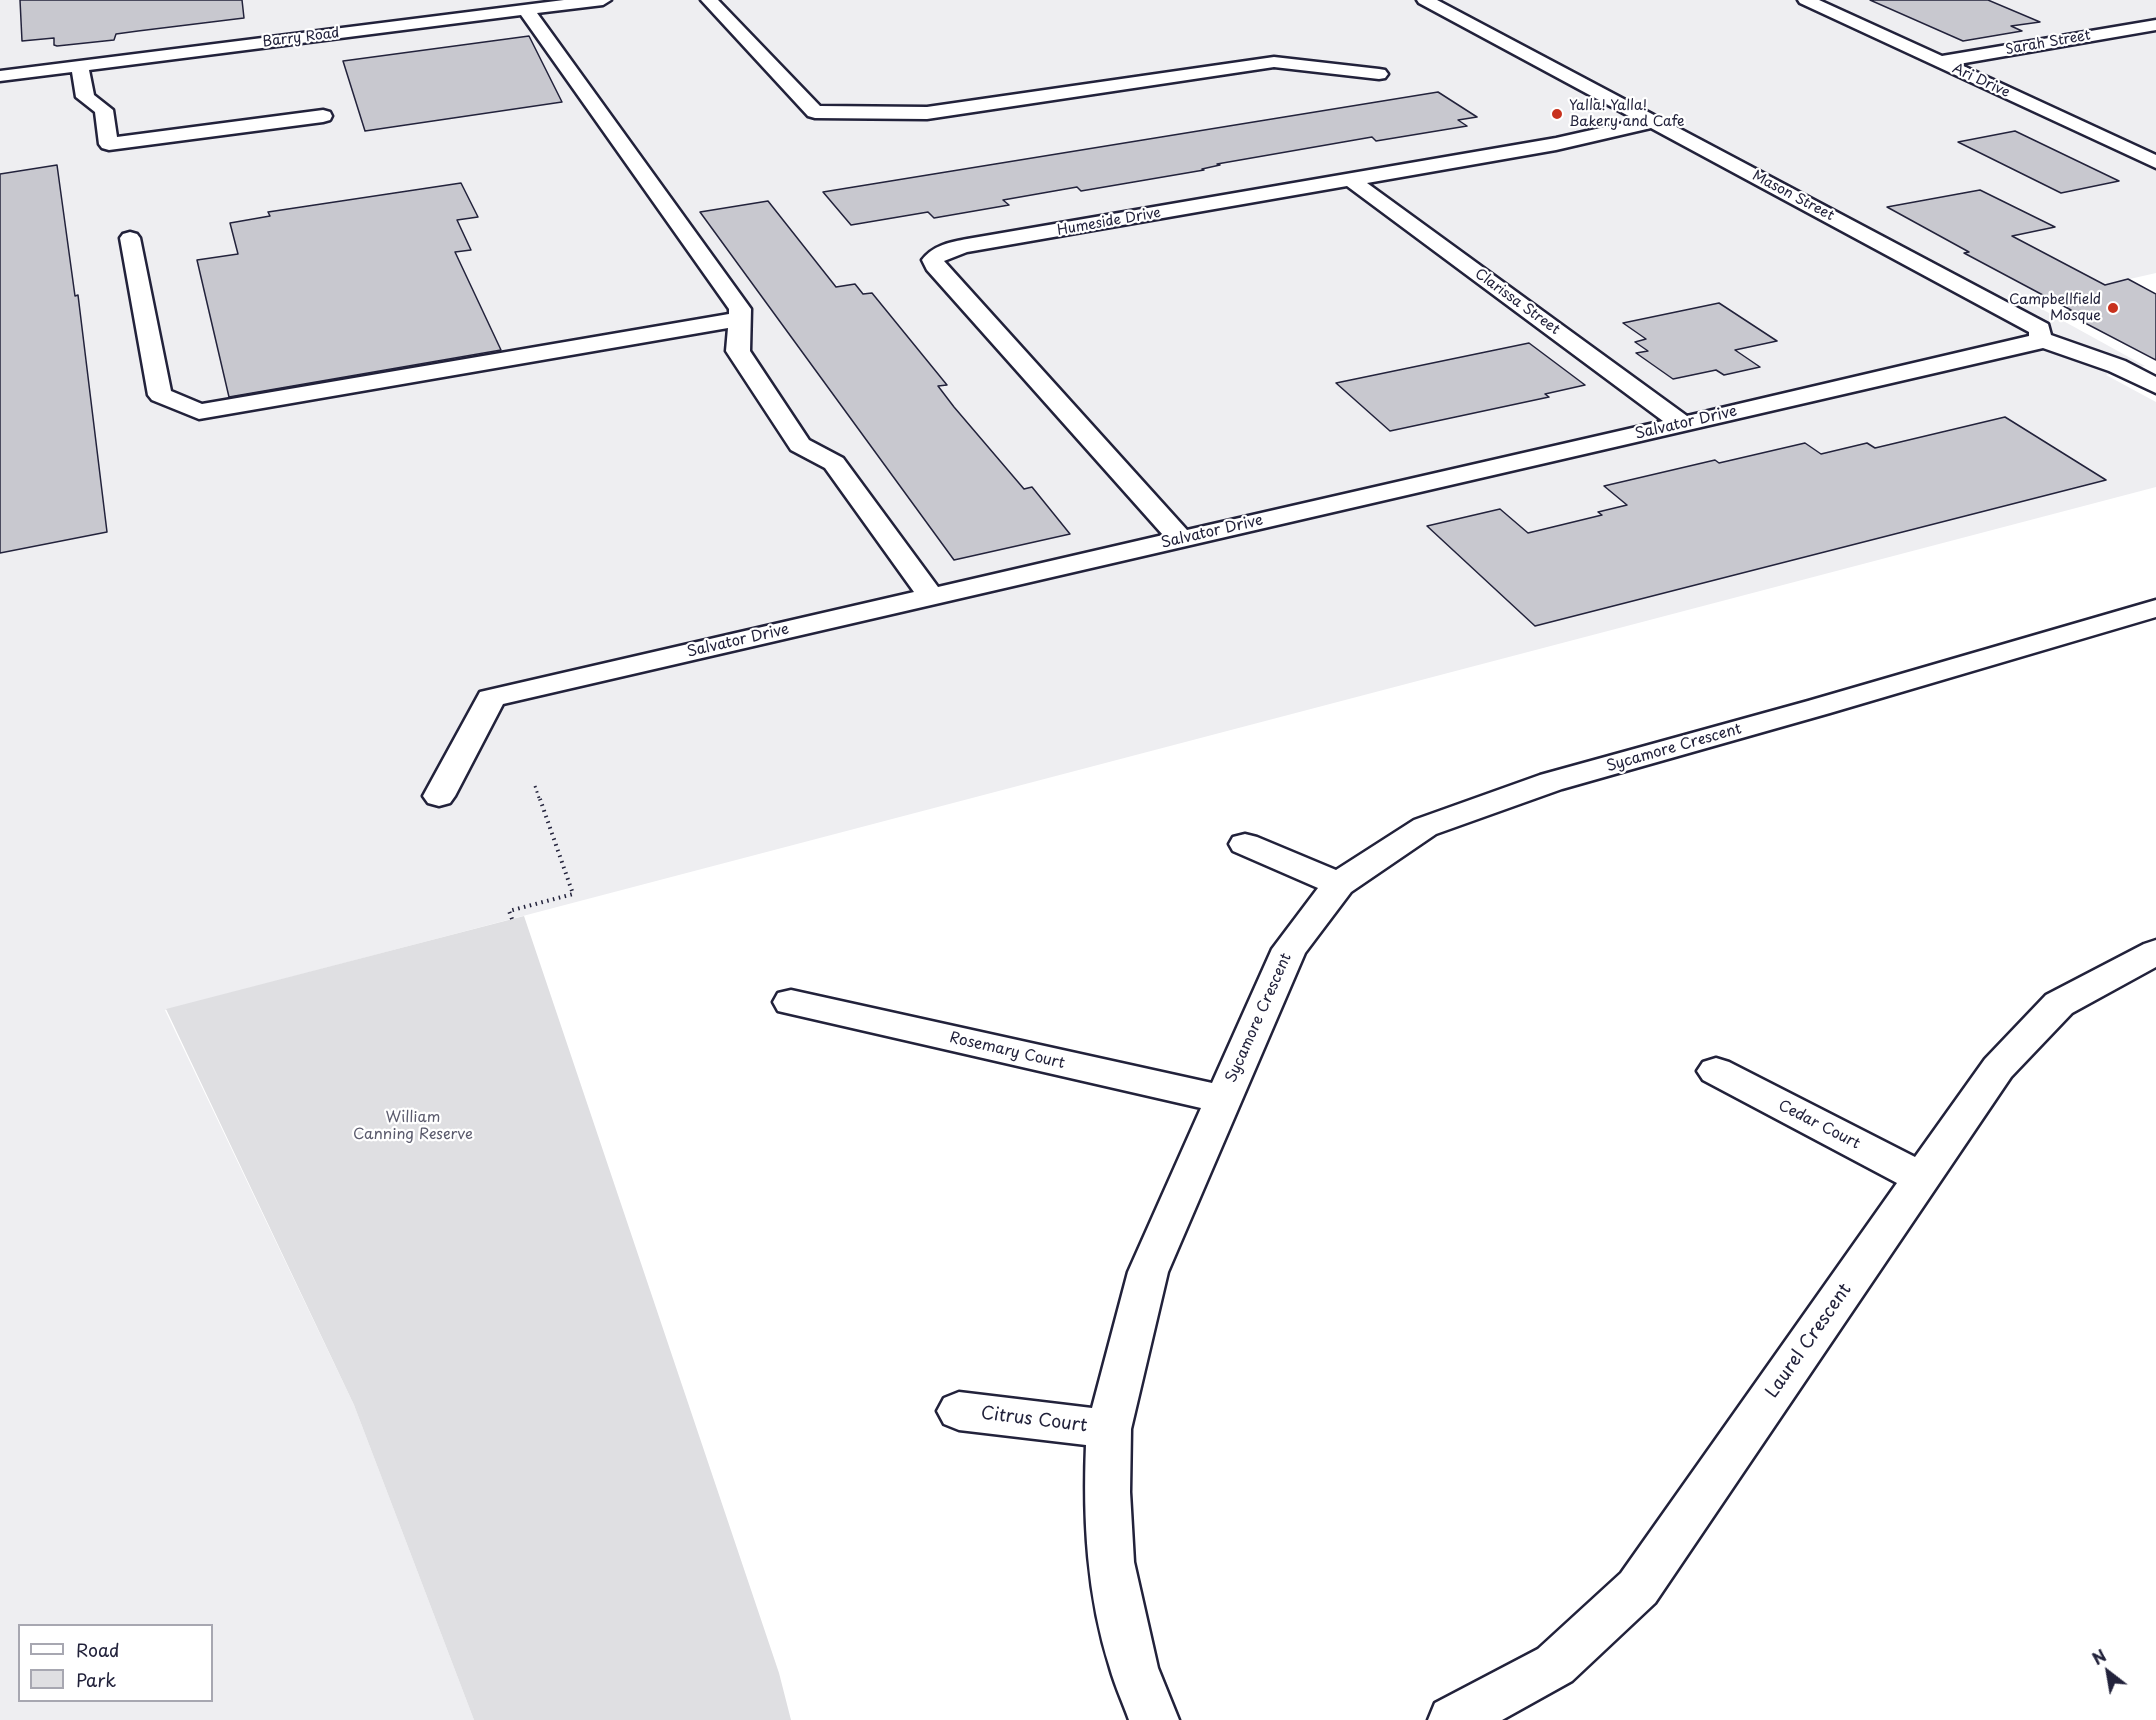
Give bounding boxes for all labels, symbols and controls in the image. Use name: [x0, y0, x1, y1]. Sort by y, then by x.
street label: Barry Road: [262, 25, 340, 51]
street label: Sarah Street: [2004, 27, 2092, 59]
street label: Ari Drive: [1950, 60, 2012, 102]
place label: Yalla! Yalla! Bakery and Cafe: [1569, 98, 1684, 130]
marker: Yalla! Yalla! Bakery and Cafe: [1550, 107, 1564, 121]
street label: Mason Street: [1749, 167, 1837, 225]
street label: Humeside Drive: [1056, 205, 1162, 239]
street label: Clarissa Street: [1471, 266, 1563, 338]
place label: Campbellfield Mosque: [2009, 292, 2101, 324]
marker: Campbellfield Mosque: [2106, 301, 2120, 315]
street label: Salvator Drive: [1633, 403, 1739, 443]
street label: Salvator Drive: [1159, 512, 1265, 552]
street label: Salvator Drive: [685, 621, 791, 661]
street label: Sycamore Crescent: [1604, 720, 1744, 776]
street label: Sycamore Crescent: [1222, 951, 1296, 1085]
street label: Rosemary Court: [948, 1029, 1066, 1073]
street label: Cedar Court: [1775, 1097, 1863, 1153]
park label: William Canning Reserve: [353, 1109, 473, 1144]
street label: Laurel Crescent: [1761, 1280, 1857, 1402]
street label: Citrus Court: [979, 1403, 1089, 1437]
legend: [18, 1624, 213, 1702]
text: Road: [76, 1636, 120, 1663]
north arrow: [2078, 1642, 2138, 1702]
text: N: [2087, 1643, 2110, 1670]
text: Park: [76, 1666, 116, 1693]

